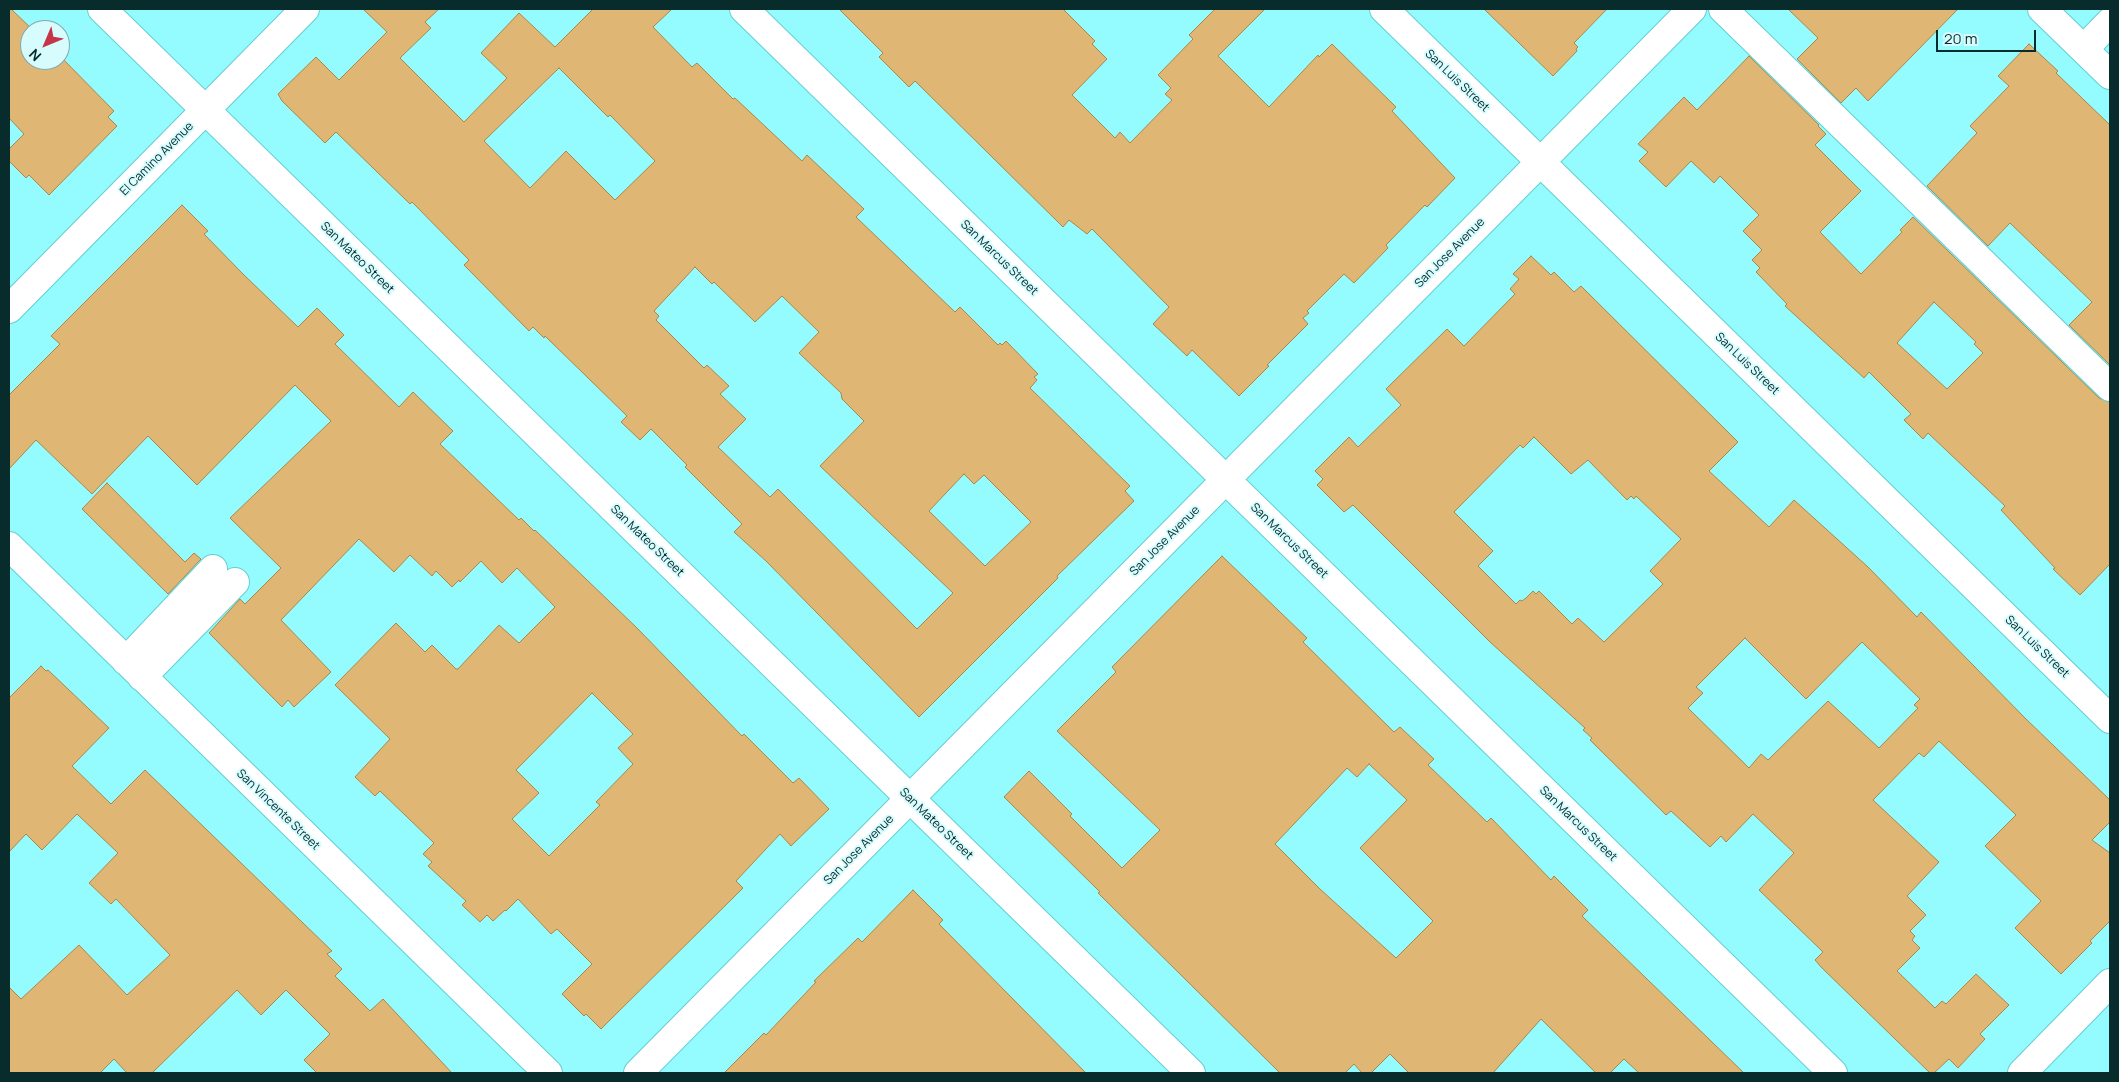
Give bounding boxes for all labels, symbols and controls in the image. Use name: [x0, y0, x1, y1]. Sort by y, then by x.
north arrow: [20, 20, 70, 70]
scale bar: [1939, 20, 2039, 52]
text: 20 m: [1944, 28, 1977, 49]
text: N: [24, 45, 45, 66]
street label: San Luis Street: [1422, 47, 1492, 115]
street label: El Camino Avenue: [117, 119, 197, 199]
street label: San Jose Avenue: [1412, 215, 1488, 291]
street label: San Marcus Street: [957, 217, 1041, 299]
street label: San Mateo Street: [317, 219, 397, 297]
street label: San Luis Street: [1712, 330, 1782, 398]
street label: San Marcus Street: [1247, 500, 1331, 582]
street label: San Mateo Street: [607, 502, 687, 580]
street label: San Jose Avenue: [1127, 503, 1203, 579]
street label: San Luis Street: [2002, 613, 2072, 681]
street label: San Vincente Street: [233, 767, 323, 853]
street label: San Marcus Street: [1536, 783, 1620, 865]
street label: San Mateo Street: [896, 785, 976, 863]
street label: San Jose Avenue: [821, 812, 897, 888]

